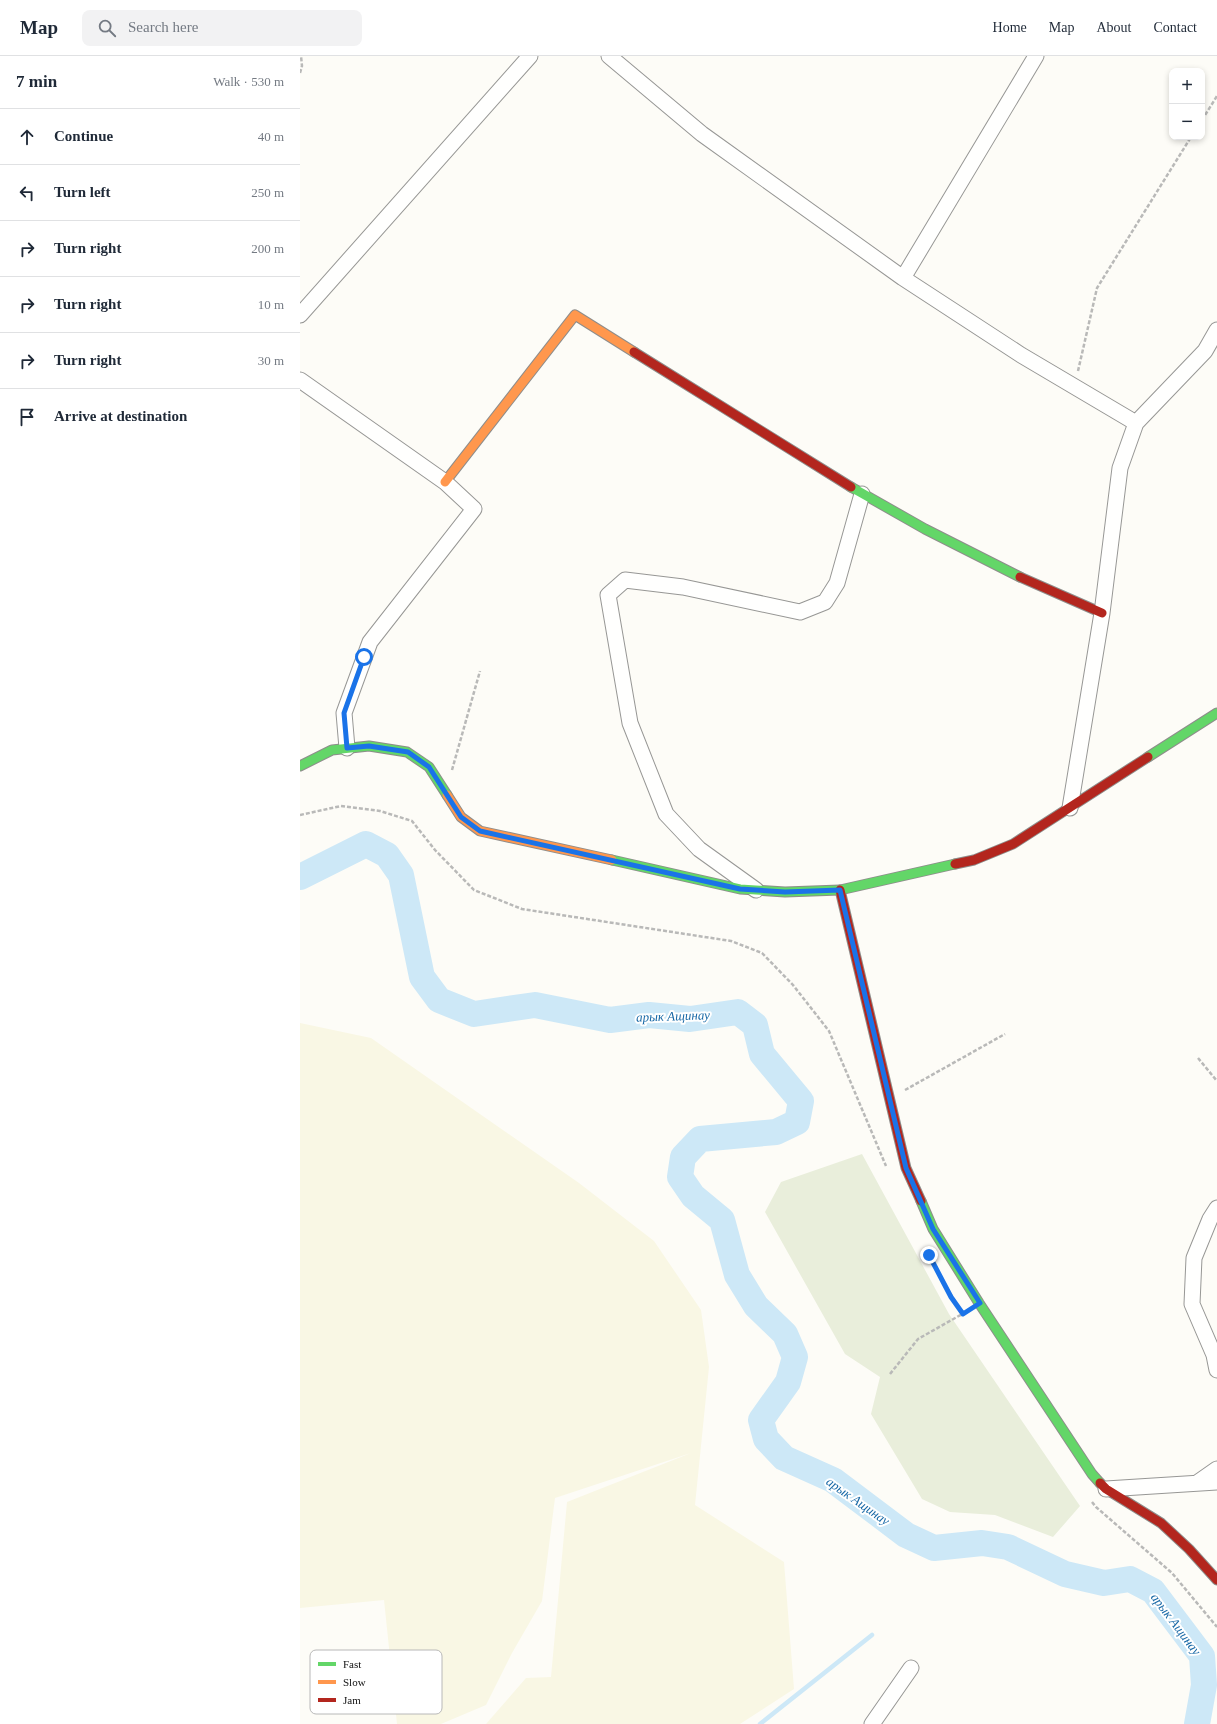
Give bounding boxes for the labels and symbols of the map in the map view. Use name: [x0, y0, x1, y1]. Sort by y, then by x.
route start: [355, 648, 373, 666]
water label: арык Ащинау: [636, 1007, 710, 1025]
route end: [920, 1246, 938, 1264]
water label: арык Ащинау: [823, 1474, 893, 1528]
water label: арык Ащинау: [1148, 1590, 1204, 1658]
legend: [310, 1650, 442, 1714]
text: Fast: [343, 1658, 361, 1670]
text: Slow: [343, 1676, 366, 1688]
text: Jam: [343, 1694, 361, 1706]

